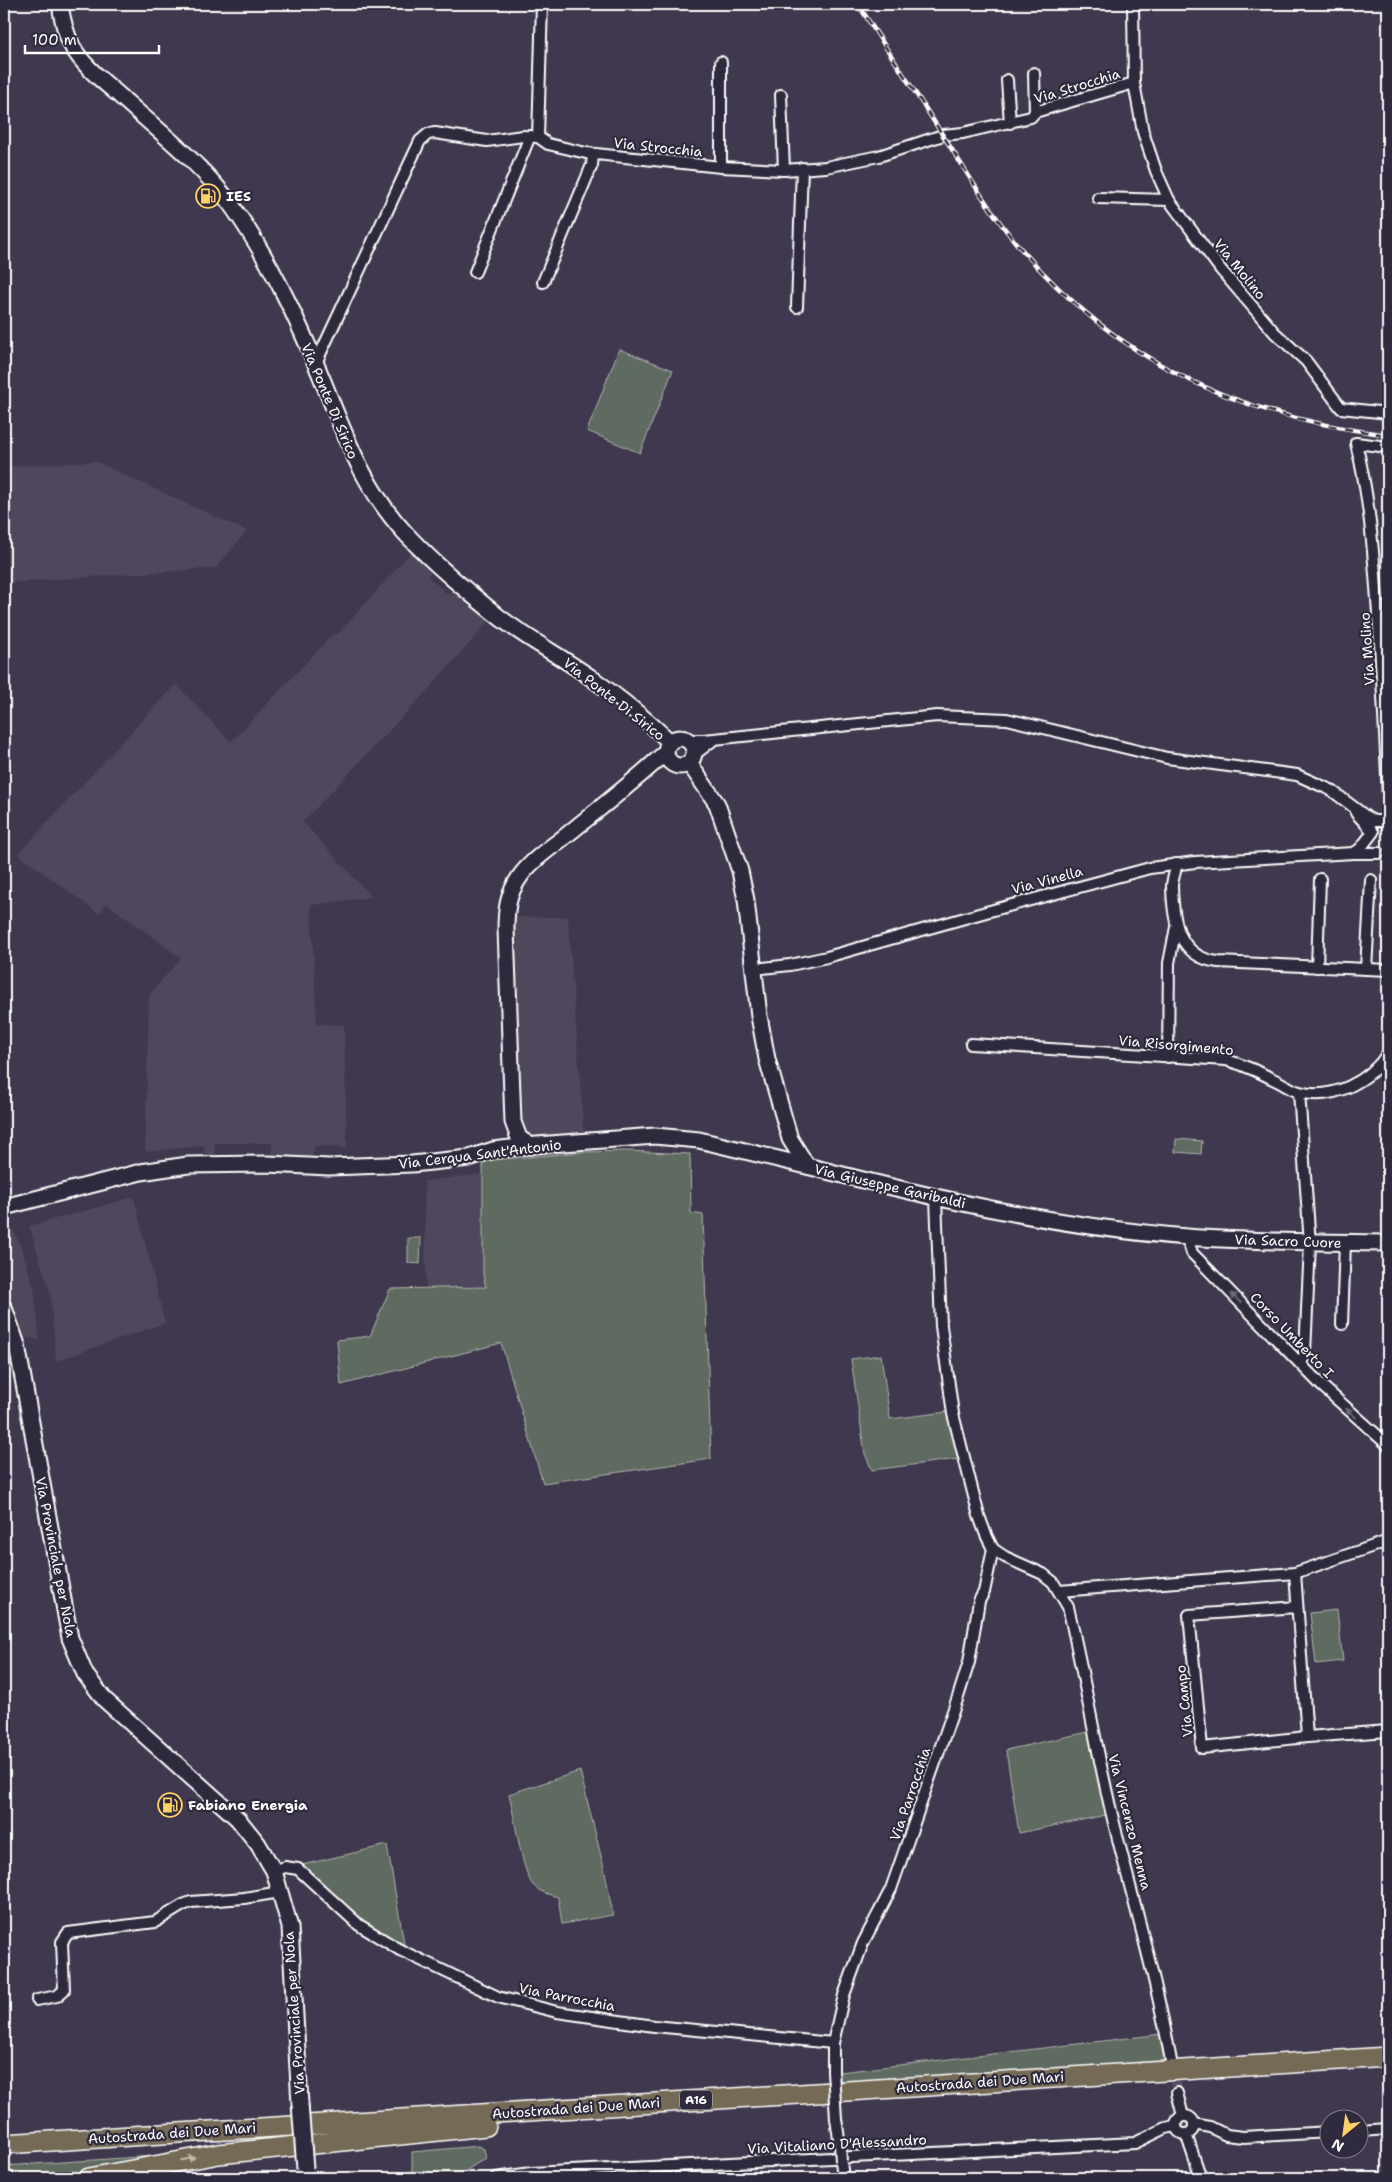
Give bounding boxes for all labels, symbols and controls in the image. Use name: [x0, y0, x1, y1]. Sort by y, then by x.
scale bar: [25, 22, 159, 54]
text: 100 m: [32, 30, 77, 50]
street label: Via Strocchia: [1032, 64, 1123, 108]
street label: Via Strocchia: [613, 133, 704, 161]
fuel station icon: IES: [195, 183, 221, 209]
place label: IES: [226, 187, 251, 205]
street label: Via Molino: [1210, 235, 1270, 303]
street label: Via Ponte Di Sirico: [297, 340, 363, 462]
street label: Via Molino: [1355, 612, 1379, 686]
street label: Via Ponte Di Sirico: [559, 654, 669, 744]
street label: Via Vinella: [1009, 862, 1085, 898]
street label: Via Risorgimento: [1118, 1031, 1234, 1059]
street label: Via Cerqua Sant'Antonio: [397, 1135, 563, 1173]
street label: Via Giuseppe Garibaldi: [813, 1160, 967, 1212]
street label: Via Sacro Cuore: [1234, 1230, 1342, 1252]
street label: Corso Umberto I: [1246, 1288, 1338, 1382]
one-way arrow: [1230, 1292, 1242, 1304]
one-way arrow: [1346, 1407, 1358, 1419]
street label: Via Provinciale per Nola: [32, 1475, 80, 1639]
street label: Via Campo: [1171, 1664, 1197, 1738]
street label: Via Parrocchia: [886, 1745, 935, 1843]
street label: Via Vincenzo Menna: [1104, 1752, 1156, 1892]
fuel station icon: Fabiano Energia: [157, 1792, 183, 1818]
place label: Fabiano Energia: [188, 1796, 308, 1814]
street label: Via Provinciale per Nola: [279, 1931, 309, 2095]
street label: Via Parrocchia: [517, 1979, 617, 2015]
street label: Autostrada dei Due Mari: [895, 2067, 1065, 2097]
road number: A16: [680, 2090, 712, 2110]
street label: Autostrada dei Due Mari: [491, 2093, 661, 2123]
north arrow: [1320, 2110, 1370, 2160]
street label: Autostrada dei Due Mari: [87, 2118, 257, 2148]
street label: Via Vitaliano D'Alessandro: [747, 2130, 927, 2158]
text: N: [1328, 2135, 1347, 2156]
one-way arrow: [181, 2155, 197, 2163]

